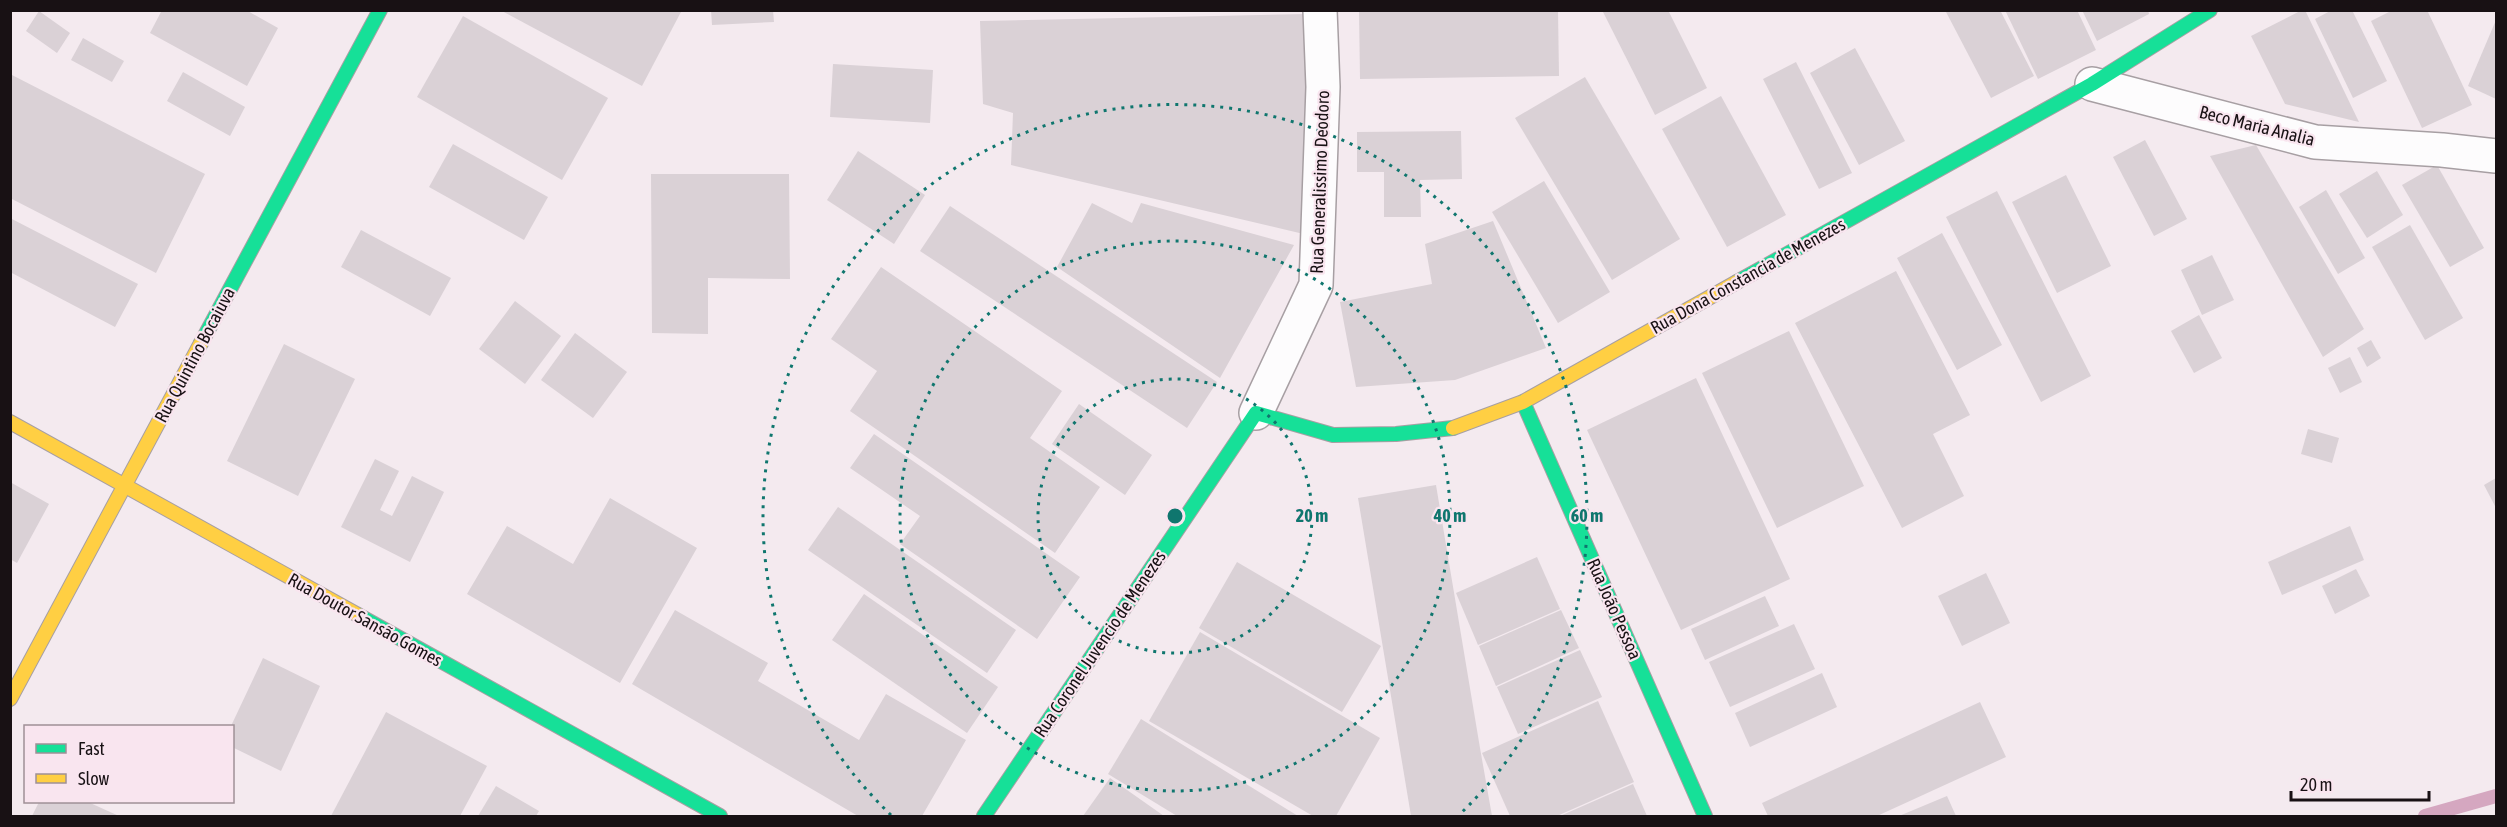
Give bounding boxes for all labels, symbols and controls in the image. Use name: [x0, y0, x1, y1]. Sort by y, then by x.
street label: Rua Generalissimo Deodoro: [1306, 90, 1333, 274]
street label: Beco Maria Analia: [2197, 101, 2317, 150]
street label: Rua Dona Constancia de Menezes: [1647, 213, 1849, 338]
street label: Rua Quintino Bocaiuva: [150, 284, 239, 426]
text: 20 m: [1296, 505, 1328, 526]
text: 40 m: [1433, 505, 1466, 526]
text: 60 m: [1571, 505, 1603, 526]
centre of rings: [1165, 506, 1185, 526]
street label: Rua Coronel Juvencio de Menezes: [1029, 546, 1170, 741]
street label: Rua João Pessoa: [1583, 555, 1646, 663]
street label: Rua Doutor Sansão Gomes: [285, 568, 446, 671]
legend: [24, 725, 234, 803]
text: Fast: [78, 738, 105, 759]
scale bar: [2291, 764, 2429, 802]
text: Slow: [78, 768, 109, 789]
text: 20 m: [2300, 774, 2332, 795]

